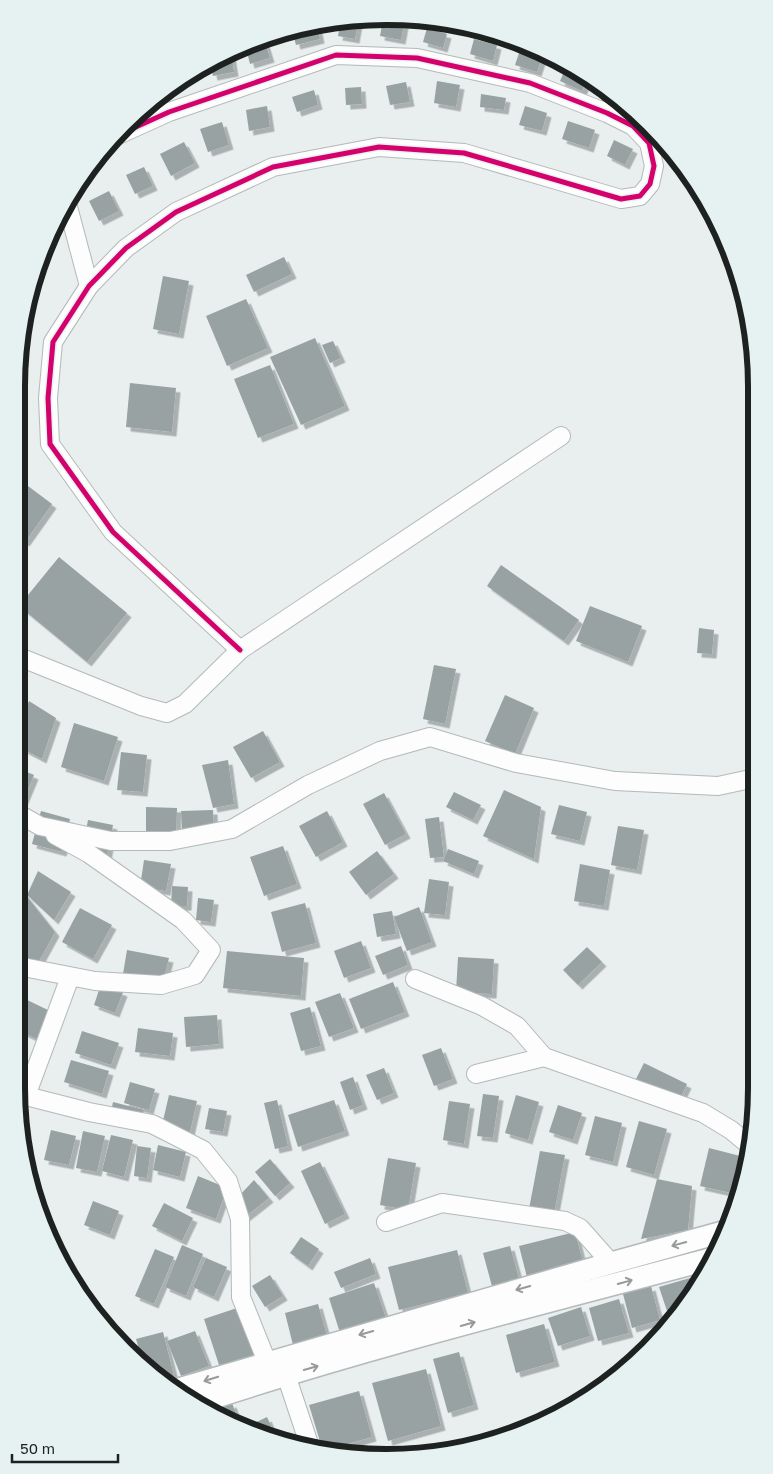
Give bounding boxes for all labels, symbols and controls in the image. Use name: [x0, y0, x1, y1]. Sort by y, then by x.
one-way arrow: [671, 1240, 687, 1250]
one-way arrow: [616, 1277, 632, 1286]
one-way arrow: [515, 1284, 531, 1294]
one-way arrow: [459, 1319, 475, 1328]
one-way arrow: [359, 1329, 375, 1339]
one-way arrow: [303, 1362, 319, 1372]
one-way arrow: [203, 1375, 219, 1385]
scale bar: [12, 1432, 119, 1464]
text: 50 m: [20, 1439, 55, 1457]

